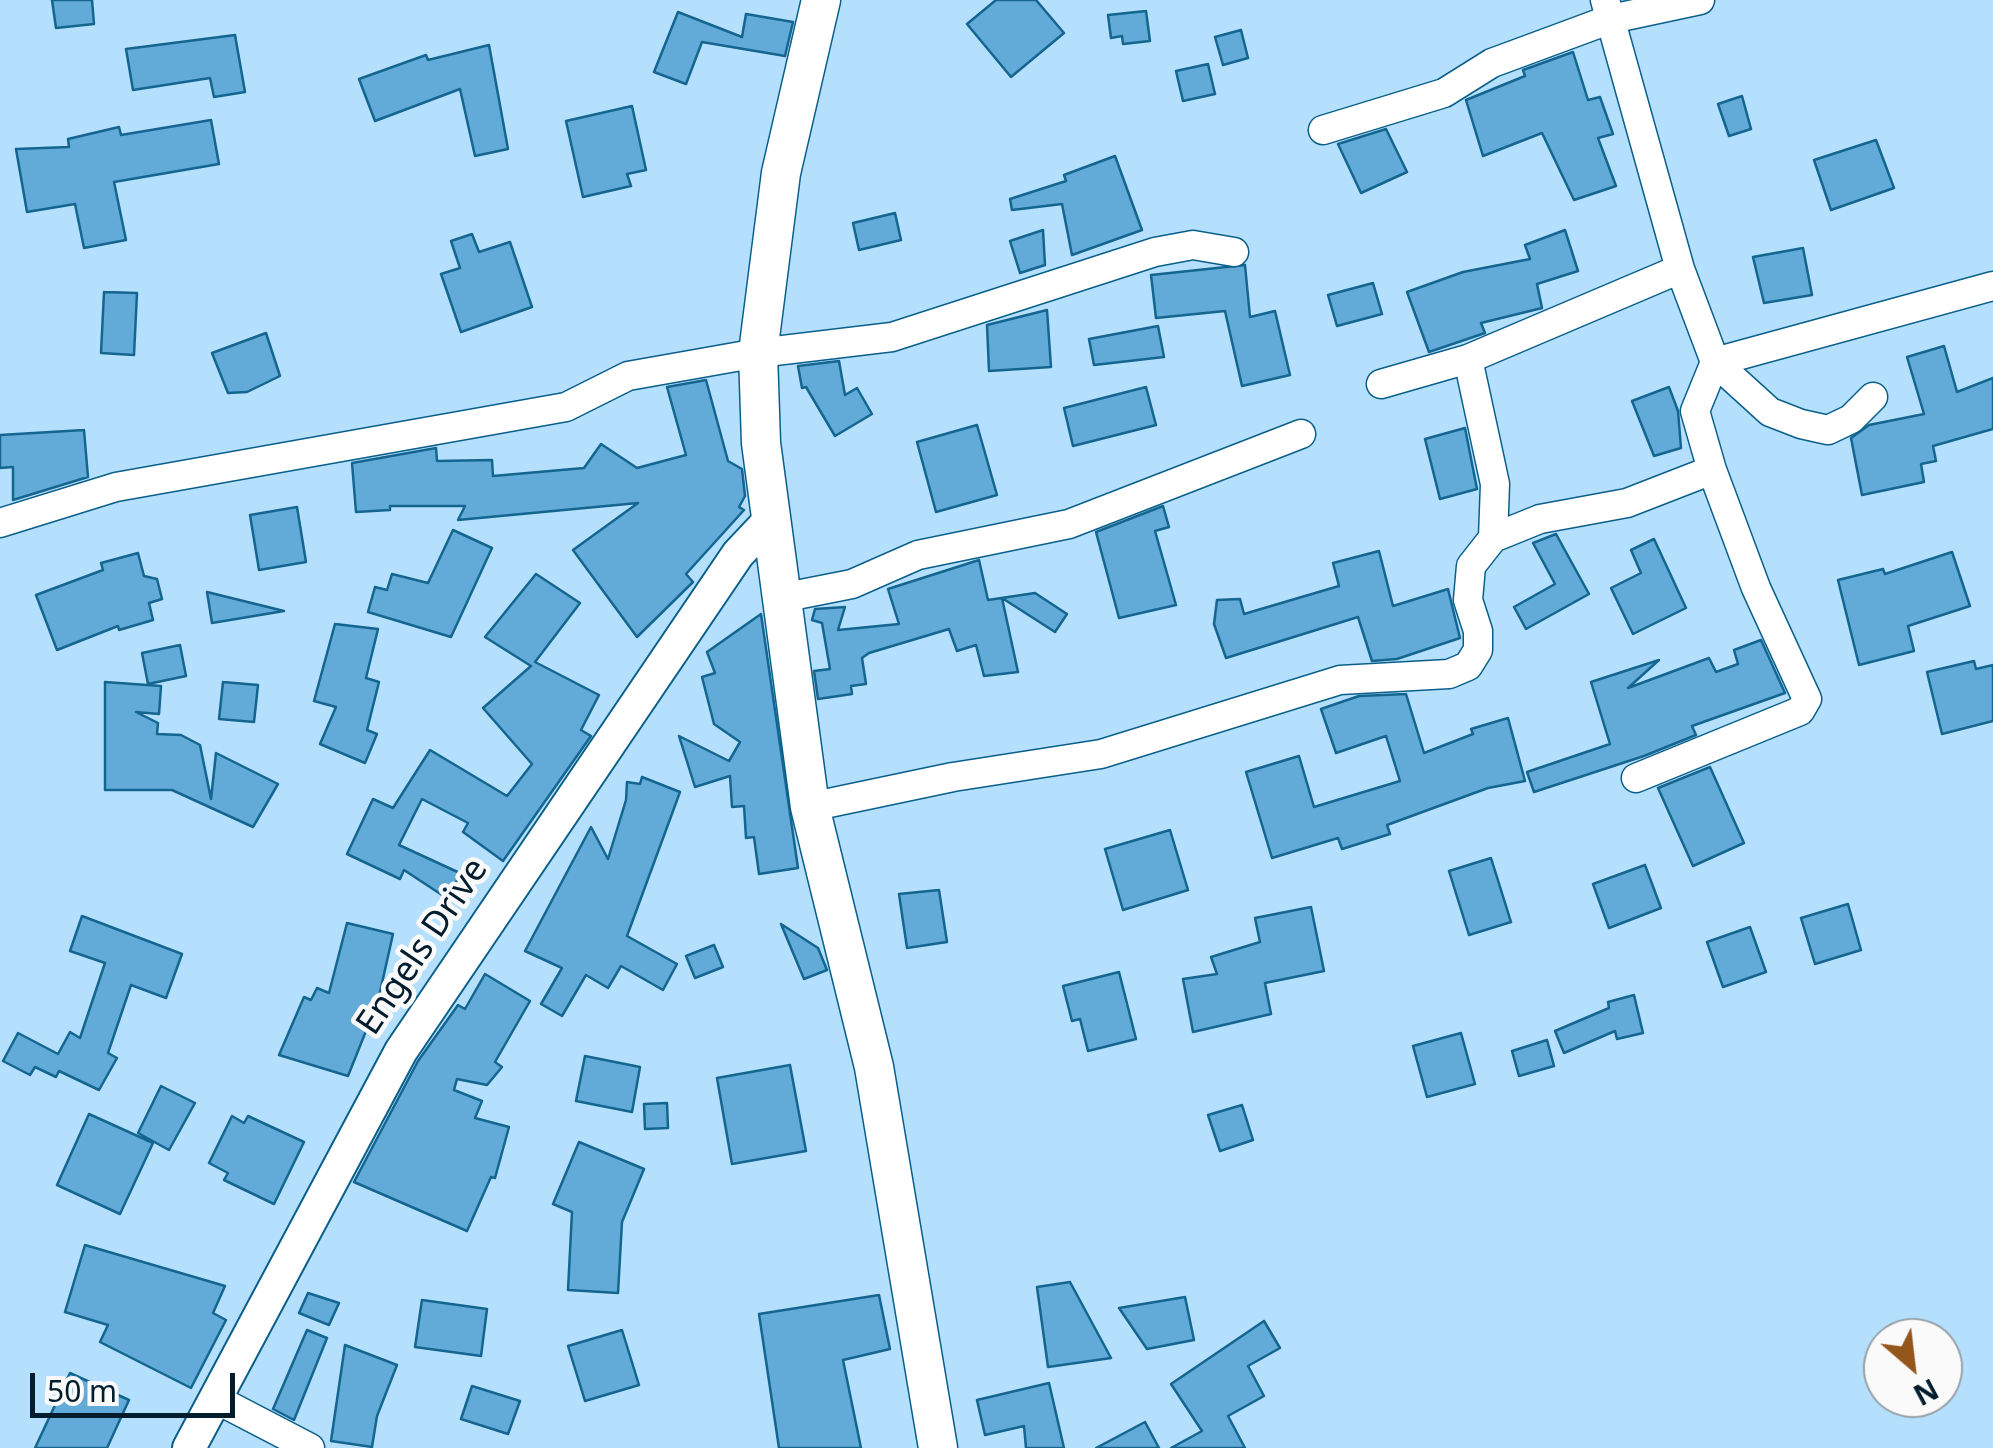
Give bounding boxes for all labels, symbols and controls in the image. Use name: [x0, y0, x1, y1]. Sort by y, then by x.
street label: Engels Drive: [349, 851, 497, 1043]
north arrow: [1863, 1318, 1963, 1418]
scale bar: [35, 1353, 240, 1415]
text: 50 m: [47, 1370, 117, 1411]
text: N: [1907, 1371, 1945, 1415]

